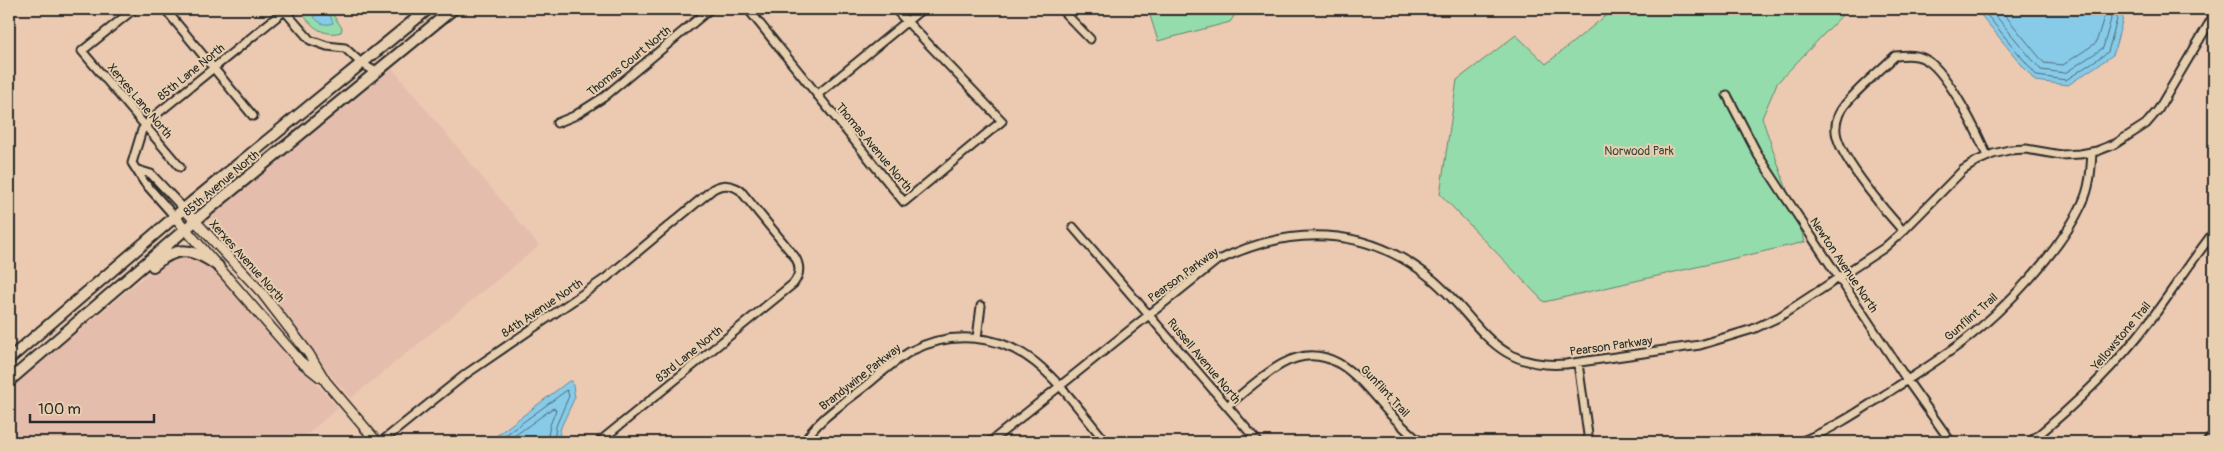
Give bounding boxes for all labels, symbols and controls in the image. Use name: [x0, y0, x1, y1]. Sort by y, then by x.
street label: Thomas Court North: [584, 23, 675, 100]
street label: 85th Lane North: [155, 40, 228, 104]
street label: Xerxes Lane North: [104, 61, 176, 142]
street label: Thomas Avenue North: [832, 100, 915, 195]
park label: Norwood Park: [1604, 144, 1674, 159]
street label: 85th Avenue North: [180, 147, 263, 219]
street label: Newton Avenue North: [1806, 215, 1881, 316]
street label: Xerxes Avenue North: [206, 217, 288, 306]
street label: Pearson Parkway: [1145, 245, 1221, 306]
street label: 84th Avenue North: [499, 275, 586, 341]
street label: Gunflint Trail: [1942, 290, 2001, 345]
street label: Yellowstone Trail: [2088, 299, 2154, 374]
street label: Russell Avenue North: [1164, 316, 1244, 407]
street label: 83rd Lane North: [653, 323, 726, 386]
street label: Pearson Parkway: [1569, 333, 1653, 360]
street label: Brandywine Parkway: [817, 341, 904, 414]
street label: Gunflint Trail: [1357, 362, 1413, 421]
scale bar: [30, 391, 154, 423]
text: 100 m: [38, 400, 81, 419]

